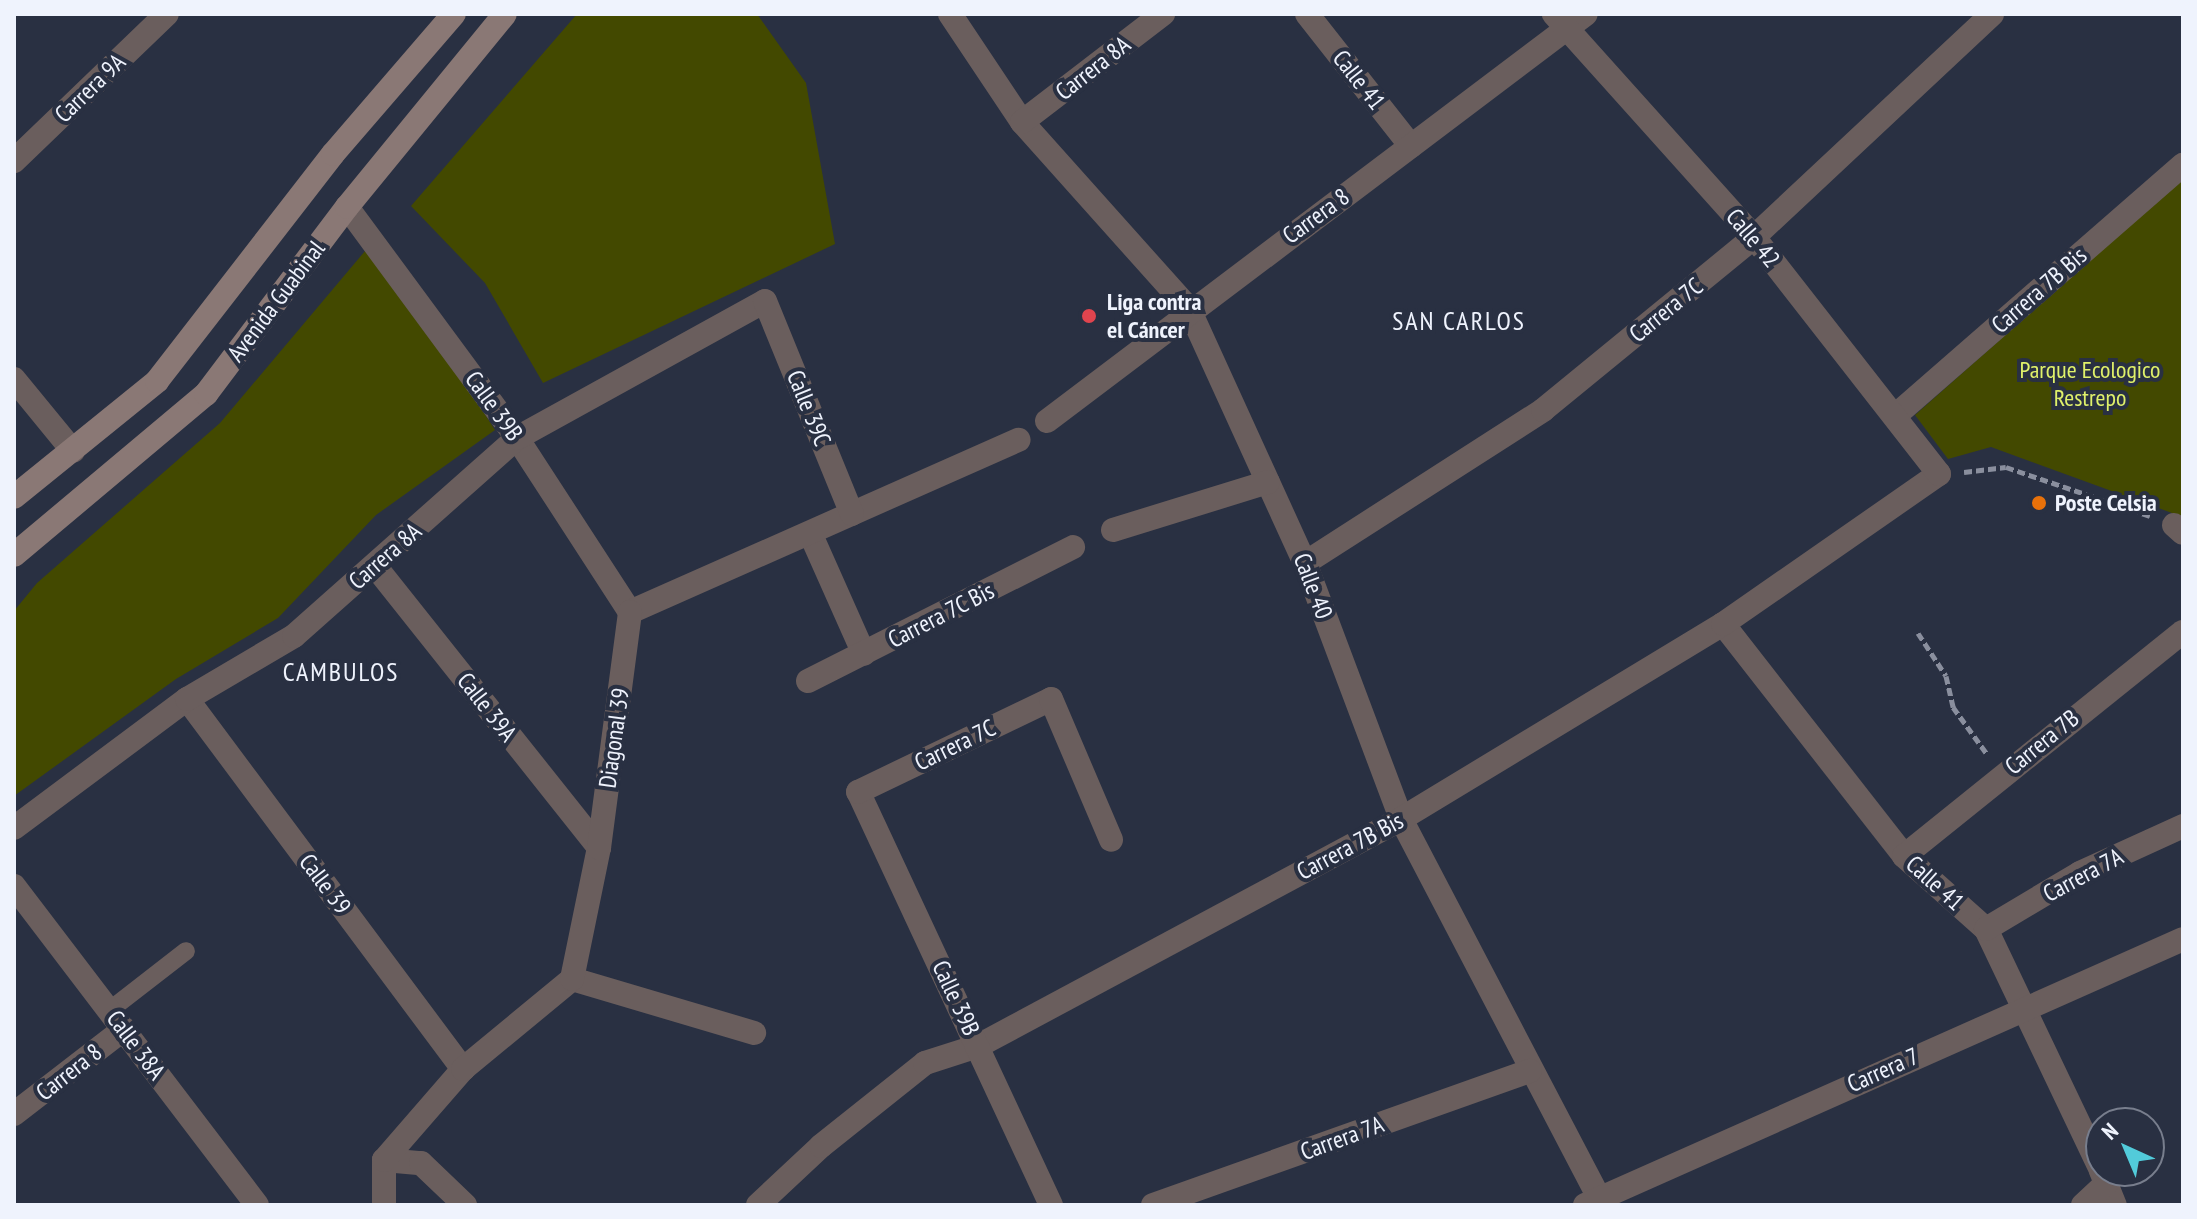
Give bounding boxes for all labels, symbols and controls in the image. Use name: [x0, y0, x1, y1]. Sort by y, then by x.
street label: Carrera 8A: [1050, 30, 1136, 106]
street label: Calle 41: [1327, 44, 1391, 116]
street label: Carrera 9A: [49, 48, 131, 128]
street label: Carrera 8: [1277, 182, 1355, 250]
street label: Calle 42: [1720, 203, 1786, 273]
street label: Avenida Guabinal: [221, 235, 331, 367]
street label: Carrera 7B Bis: [1986, 241, 2092, 339]
street label: Carrera 7C: [1623, 272, 1709, 348]
place label: Liga contra el Cáncer: [1107, 288, 1202, 344]
marker: Liga contra el Cáncer: [1078, 305, 1100, 327]
district label: SAN CARLOS: [1392, 305, 1526, 337]
park label: Parque Ecologico Restrepo: [2020, 356, 2160, 412]
street label: Calle 39B: [459, 365, 529, 447]
street label: Calle 39C: [781, 366, 837, 450]
place label: Poste Celsia: [2055, 489, 2157, 517]
marker: Poste Celsia: [2030, 494, 2048, 512]
street label: Carrera 8A: [343, 517, 427, 595]
street label: Calle 40: [1287, 549, 1339, 623]
street label: Carrera 7C Bis: [883, 576, 999, 654]
district label: CAMBULOS: [283, 656, 399, 688]
street label: Calle 39A: [451, 667, 523, 747]
street label: Diagonal 39: [593, 686, 635, 790]
street label: Carrera 7B: [1999, 704, 2085, 780]
street label: Carrera 7C: [910, 713, 1000, 777]
street label: Carrera 7B Bis: [1292, 806, 1408, 886]
street label: Carrera 7A: [2038, 842, 2128, 908]
street label: Calle 39: [293, 848, 357, 920]
street label: Calle 41: [1900, 850, 1970, 916]
street label: Calle 39B: [926, 956, 986, 1040]
street label: Calle 38A: [101, 1005, 171, 1085]
street label: Carrera 8: [30, 1037, 108, 1107]
street label: Carrera 7: [1843, 1042, 1923, 1098]
north arrow: [2085, 1107, 2165, 1187]
street label: Carrera 7A: [1297, 1110, 1387, 1166]
text: N: [2096, 1117, 2124, 1145]

